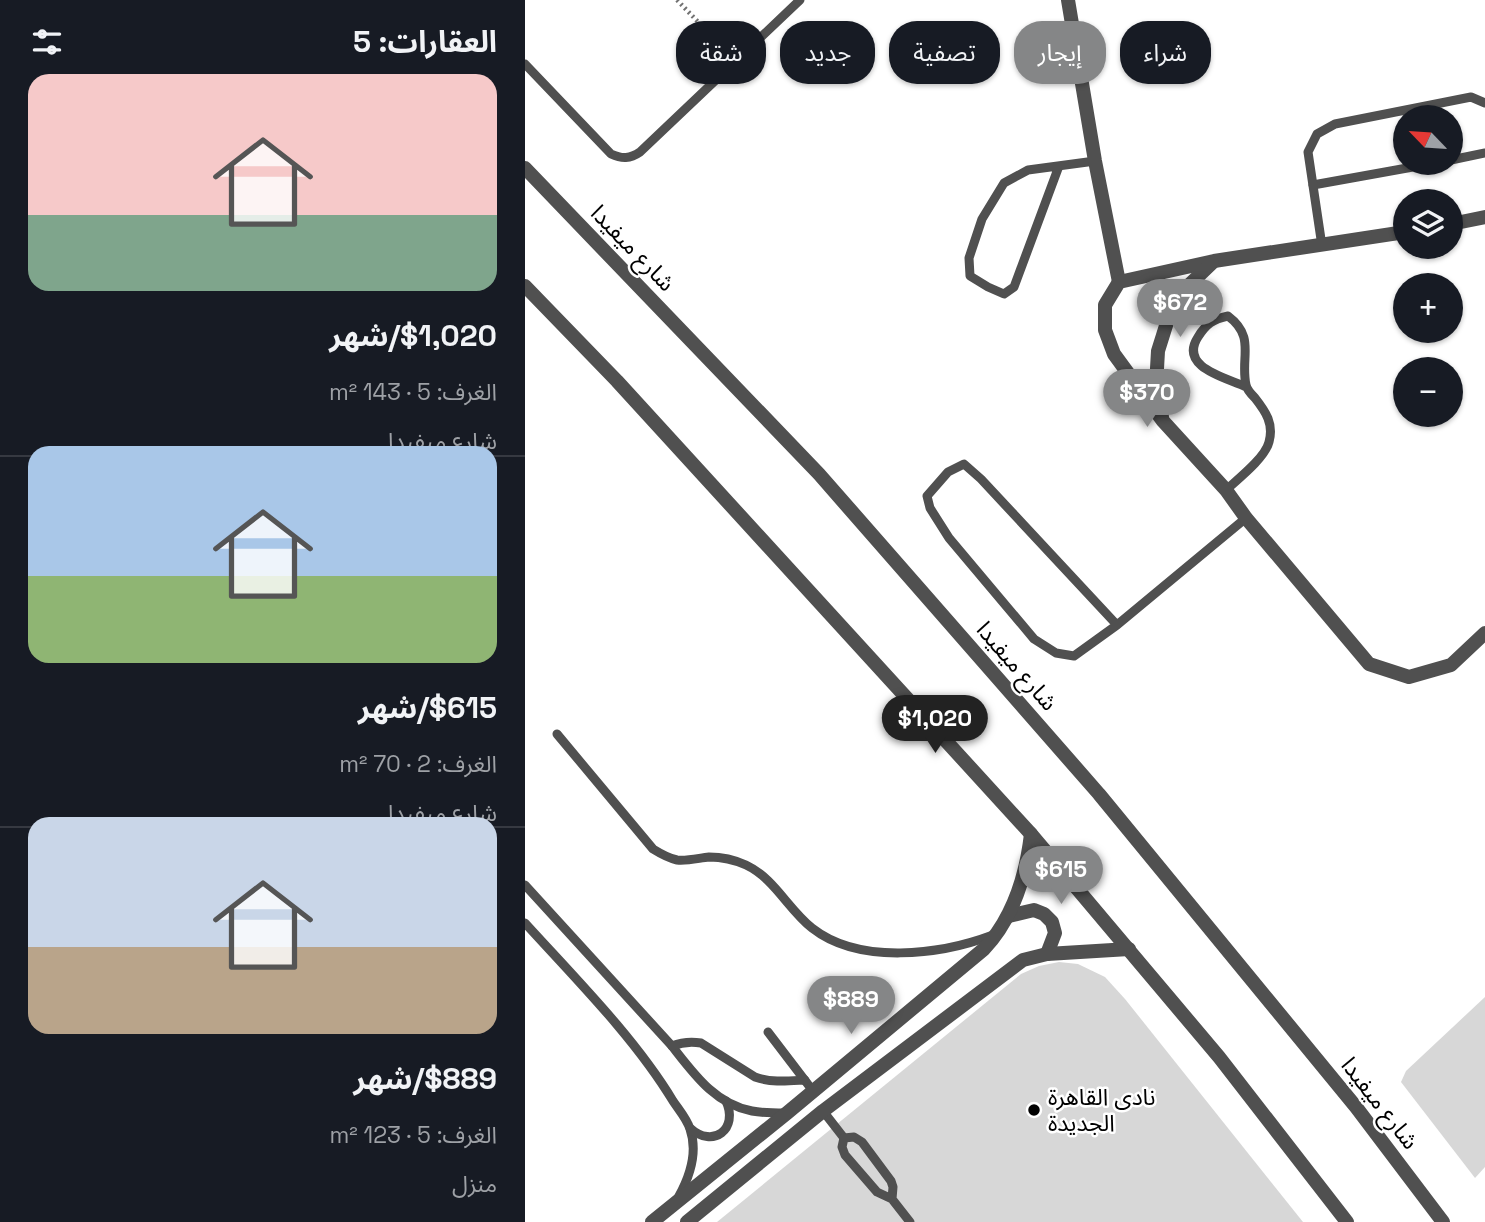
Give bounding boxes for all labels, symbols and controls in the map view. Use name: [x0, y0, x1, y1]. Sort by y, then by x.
chip: شقة: [676, 21, 766, 84]
chip: جديد: [780, 21, 875, 84]
chip: تصفية: [889, 21, 1000, 84]
chip: إيجار: [1014, 21, 1106, 84]
chip: شراء: [1120, 21, 1211, 84]
text: العقارات: 5: [353, 22, 497, 61]
icon: filters: [28, 23, 66, 61]
north arrow: [1393, 105, 1463, 175]
map controls: [1393, 105, 1463, 427]
icon: home: [200, 119, 326, 245]
button: layers: [1393, 189, 1463, 259]
street label: شارع ميفيدا: [583, 198, 682, 299]
button: +: [1393, 273, 1463, 343]
pin: $672: [1139, 280, 1221, 339]
text: $672: [1153, 287, 1207, 317]
text: $1,020/شهر: [329, 316, 497, 355]
button: −: [1393, 357, 1463, 427]
pin: $370: [1106, 370, 1188, 429]
text: الغرف: 5 · 143 m²: [329, 377, 497, 407]
text: $370: [1119, 377, 1175, 407]
text: شارع ميفيدا: [388, 426, 497, 456]
icon: home: [200, 491, 326, 617]
street label: شارع ميفيدا: [968, 615, 1064, 718]
text: $615/شهر: [358, 688, 497, 727]
pin: $1,020: [878, 696, 992, 755]
text: $1,020: [898, 703, 972, 733]
text: الغرف: 2 · 70 m²: [339, 749, 497, 779]
text: شارع ميفيدا: [388, 798, 497, 828]
pin: $615: [1020, 846, 1102, 906]
text: $615: [1035, 854, 1087, 884]
icon: home: [200, 862, 326, 988]
pin: $889: [810, 976, 892, 1036]
text: $889: [823, 984, 879, 1014]
street label: شارع ميفيدا: [1333, 1051, 1425, 1156]
text: $889/شهر: [353, 1059, 497, 1098]
place label: نادى القاهرة الجديدة: [1048, 1082, 1155, 1138]
marker: نادى القاهرة الجديدة: [1026, 1102, 1042, 1118]
text: الغرف: 5 · 123 m²: [329, 1120, 497, 1150]
text: منزل: [452, 1169, 497, 1199]

